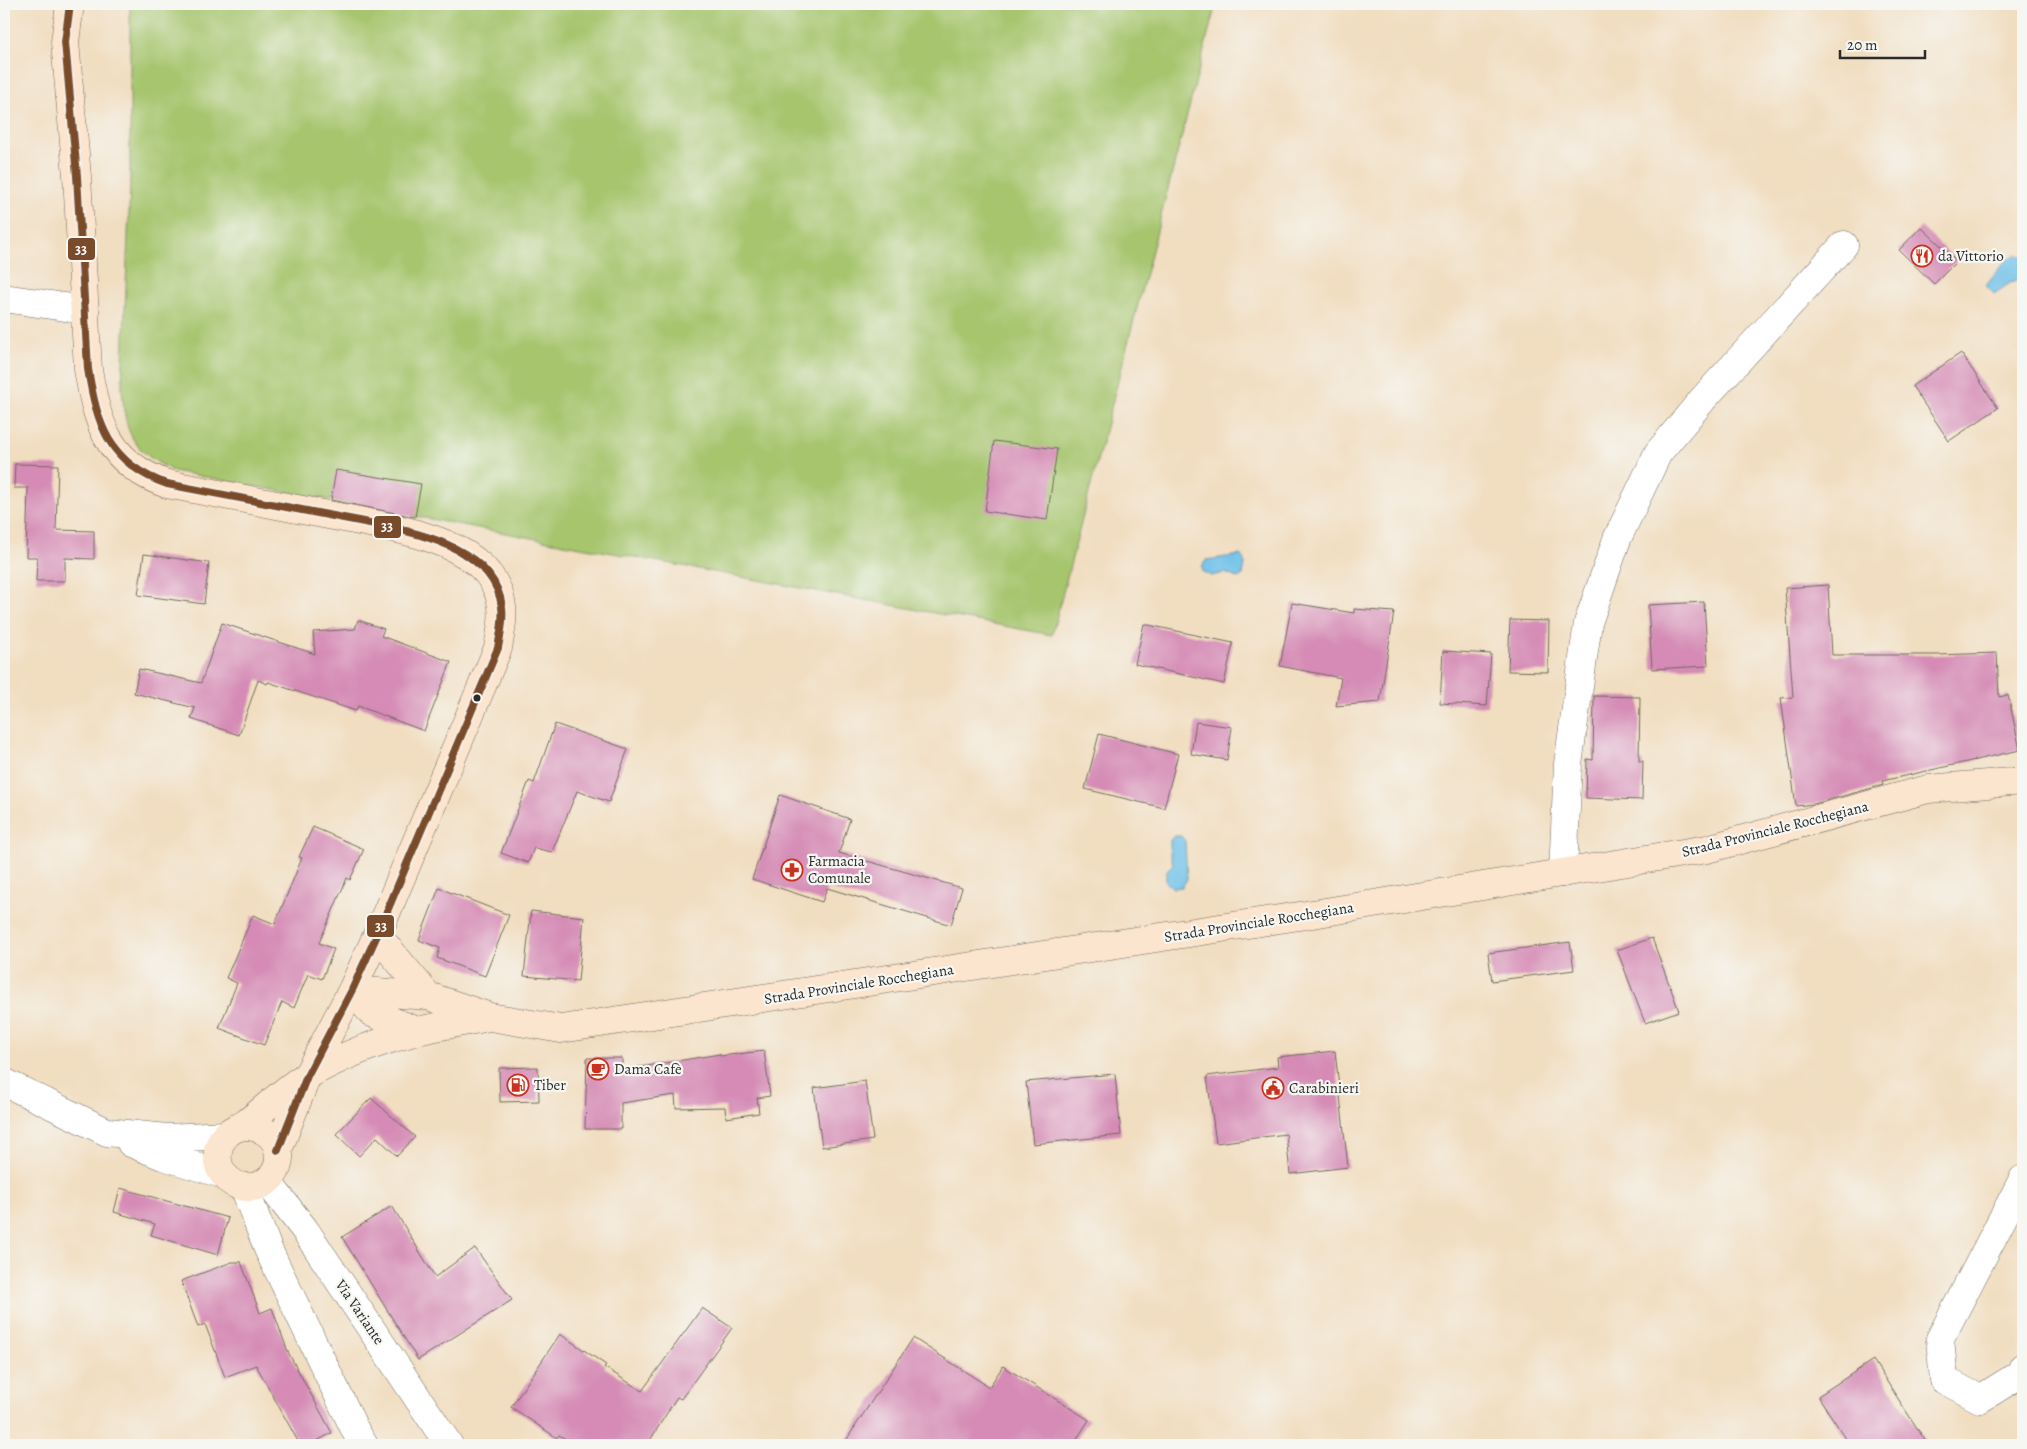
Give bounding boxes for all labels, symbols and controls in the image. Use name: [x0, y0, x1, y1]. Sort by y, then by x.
scale bar: [1840, 28, 1924, 60]
text: 20 m: [1847, 35, 1878, 55]
line badge: 33: [67, 237, 96, 261]
text: 33: [75, 240, 87, 259]
restaurant icon: da Vittorio: [1910, 244, 1934, 268]
place label: da Vittorio: [1938, 246, 2004, 266]
line badge: 33: [373, 515, 402, 539]
text: 33: [381, 517, 393, 536]
unlabelled marker: [472, 693, 482, 703]
street label: Strada Provinciale Rocchegiana: [1680, 796, 1870, 862]
place label: Farmacia Comunale: [808, 851, 871, 888]
pharmacy icon: Farmacia Comunale: [780, 858, 804, 882]
street label: Strada Provinciale Rocchegiana: [1163, 897, 1355, 947]
line badge: 33: [366, 914, 395, 938]
text: 33: [375, 917, 387, 936]
street label: Strada Provinciale Rocchegiana: [763, 959, 955, 1009]
cafe icon: Dama Cafè: [586, 1057, 610, 1081]
place label: Dama Cafè: [614, 1059, 682, 1079]
fuel station icon: Tiber: [506, 1073, 530, 1097]
place label: Tiber: [534, 1075, 566, 1095]
public building icon: Carabinieri: [1261, 1076, 1285, 1100]
place label: Carabinieri: [1289, 1078, 1359, 1098]
street label: Via Variante: [330, 1275, 389, 1349]

